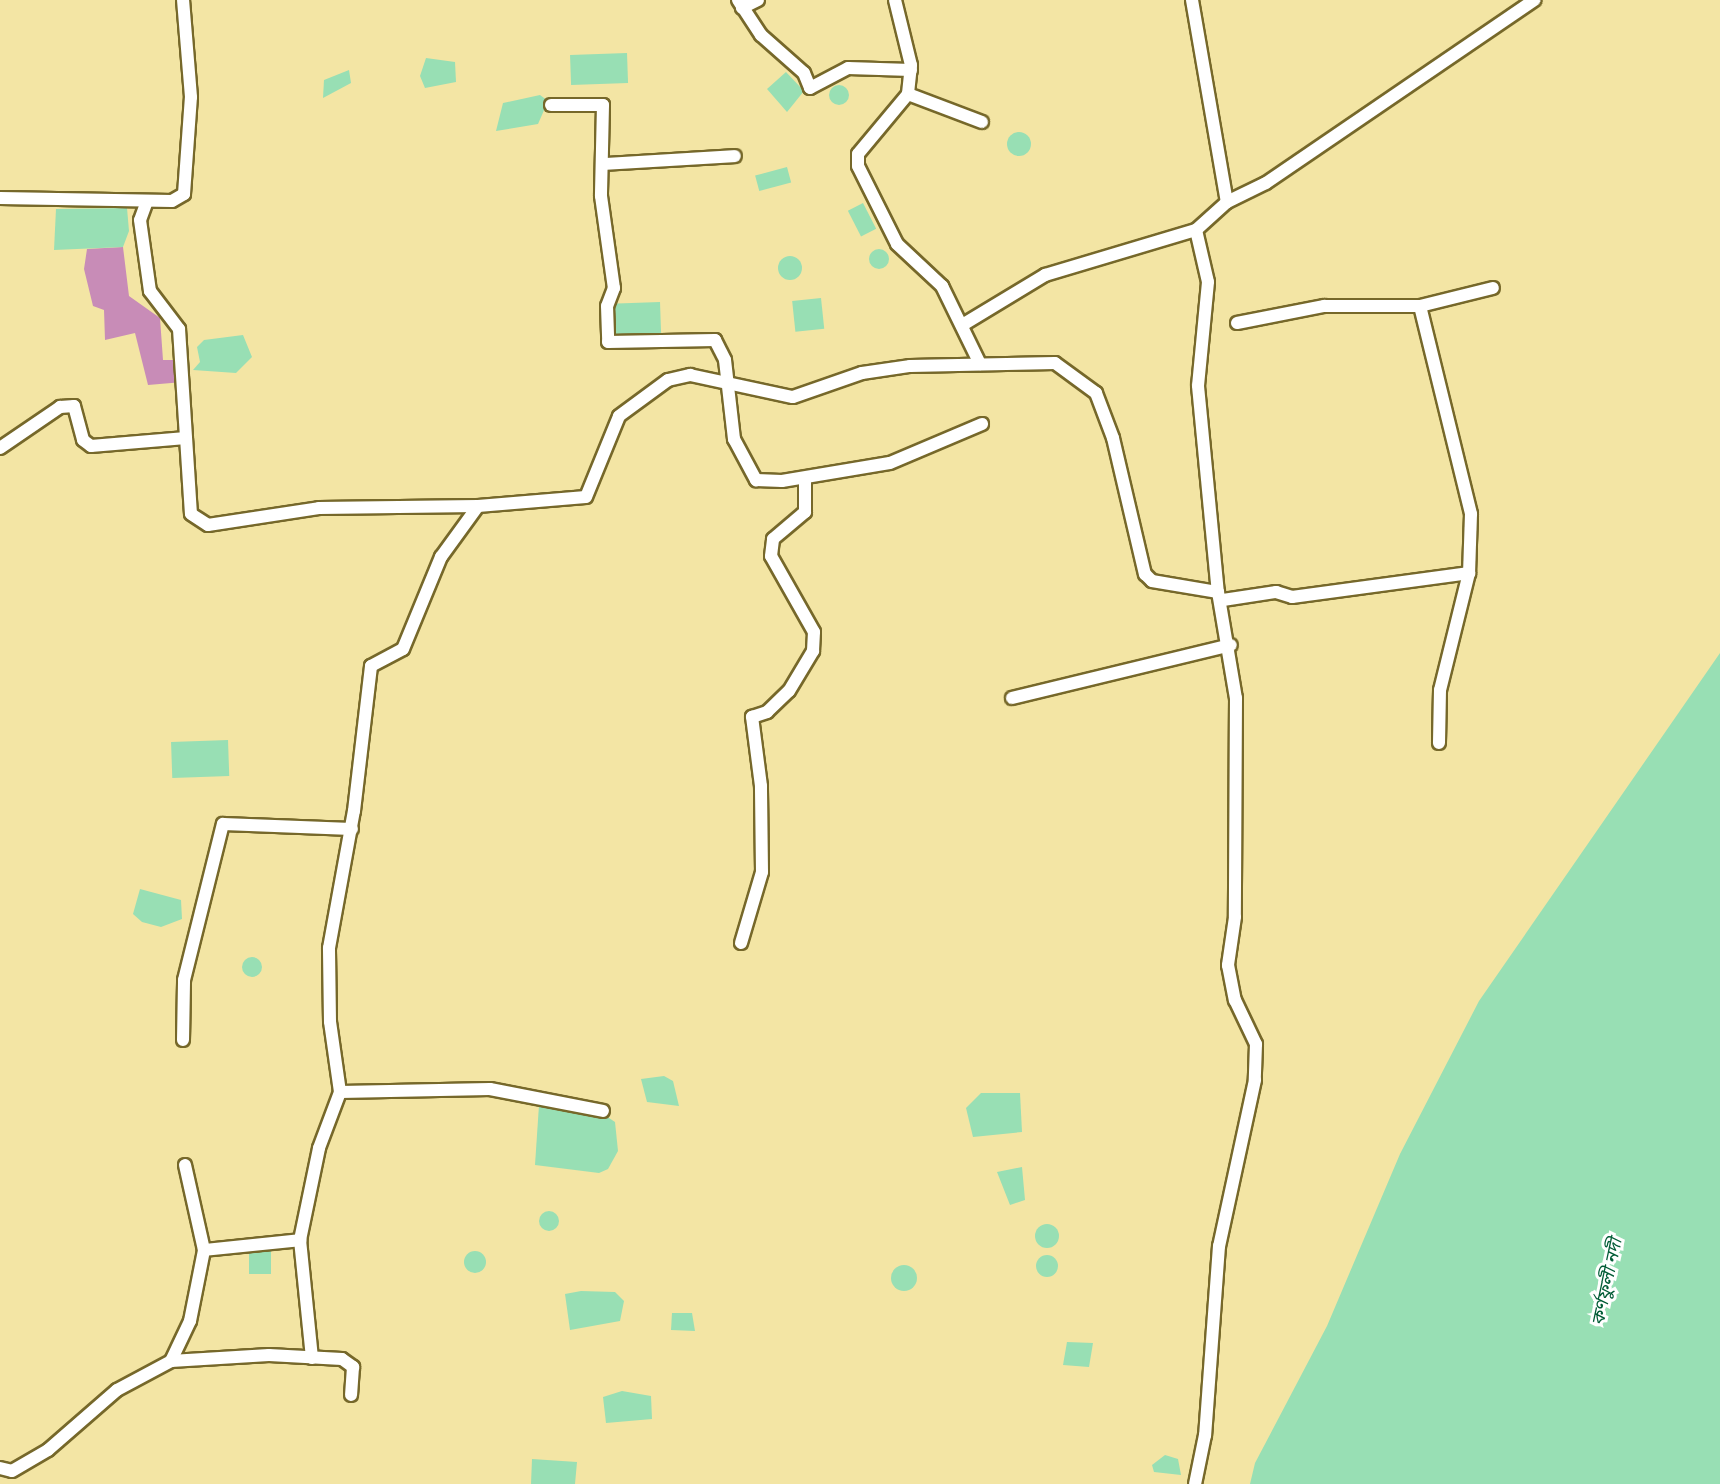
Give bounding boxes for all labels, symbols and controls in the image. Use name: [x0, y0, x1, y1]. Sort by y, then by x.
water label: কর্ণফুলী নদী: [1587, 1236, 1627, 1328]

